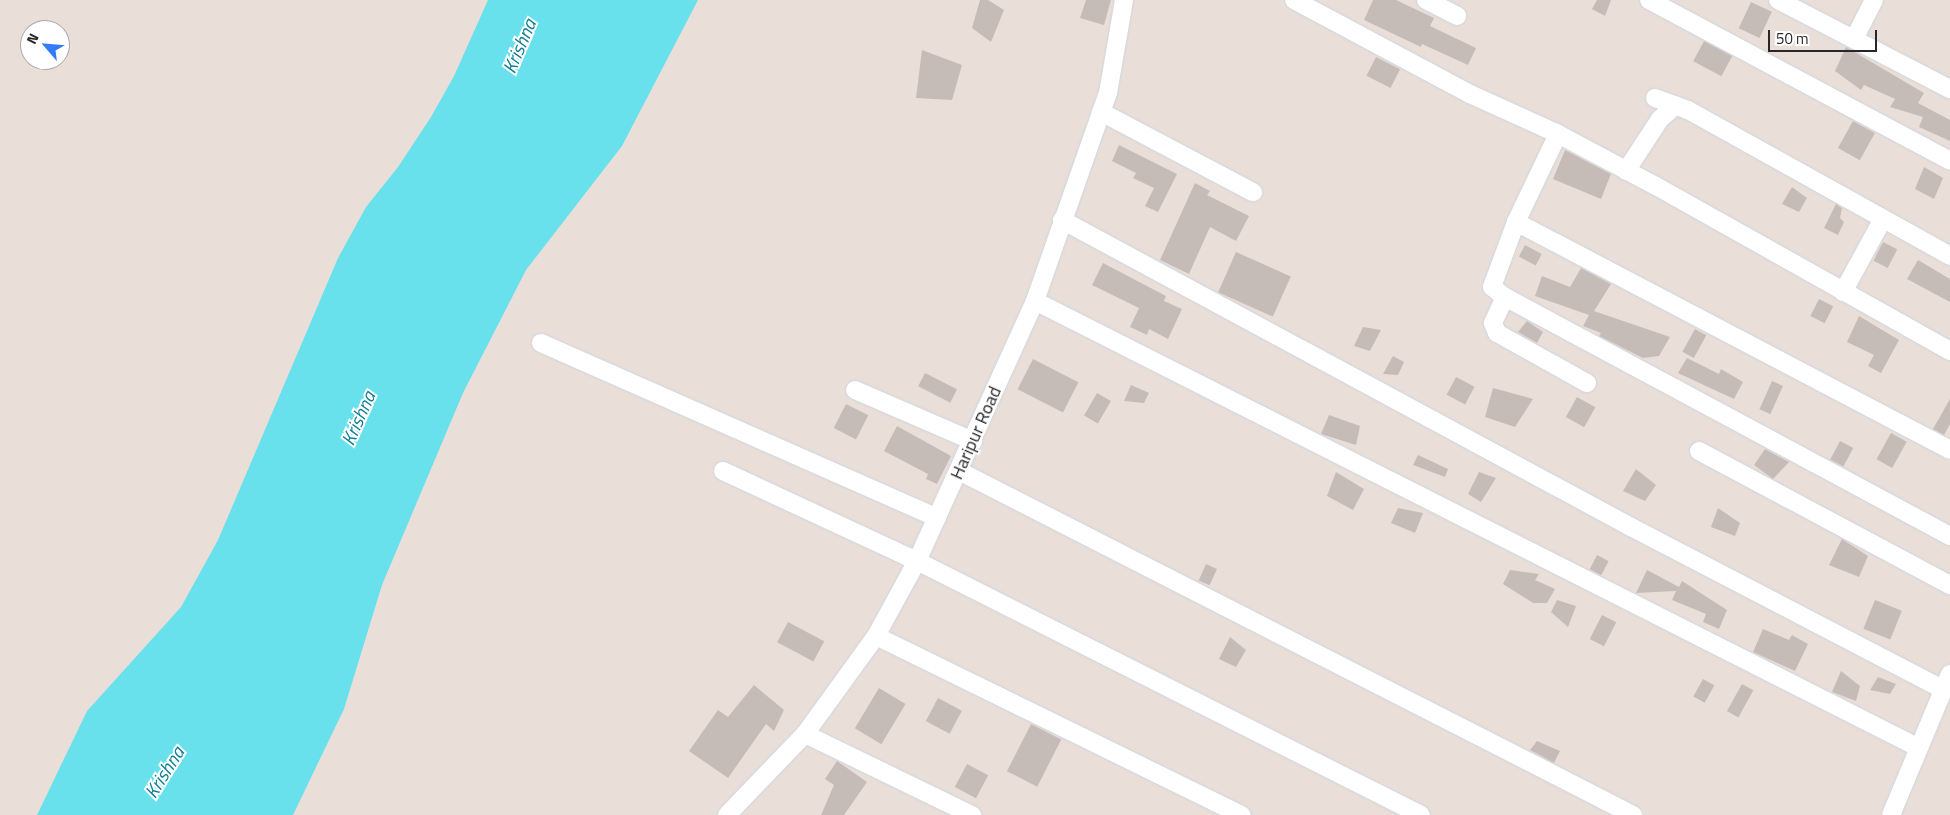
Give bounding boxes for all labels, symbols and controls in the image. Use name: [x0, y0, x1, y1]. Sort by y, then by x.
water label: Krishna: [497, 16, 541, 76]
north arrow: [20, 20, 70, 70]
scale bar: [1770, 20, 1879, 52]
text: 50 m: [1776, 27, 1809, 50]
text: N: [21, 29, 44, 48]
street label: Haripur Road: [946, 383, 1006, 483]
water label: Krishna: [336, 388, 380, 448]
water label: Krishna: [139, 742, 189, 802]

